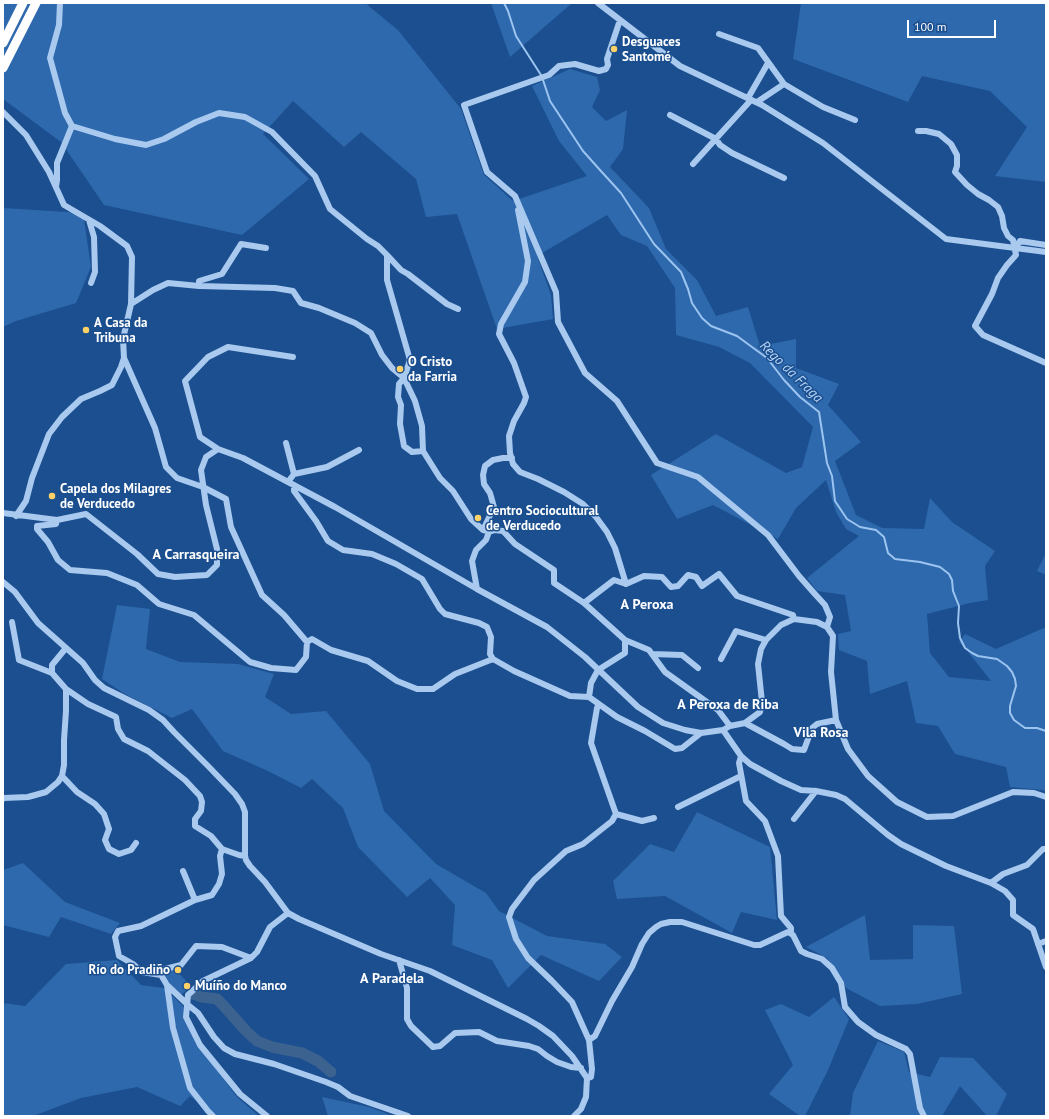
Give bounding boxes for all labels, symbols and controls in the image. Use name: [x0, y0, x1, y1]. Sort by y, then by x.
scale bar: [909, 12, 998, 38]
text: 100 m: [914, 19, 947, 34]
place label: Desguaces Santomé: [622, 34, 680, 65]
marker: Desguaces Santomé: [609, 44, 619, 54]
place label: A Casa da Tribuna: [94, 315, 147, 346]
marker: A Casa da Tribuna: [81, 325, 91, 335]
water label: Rego da Fraga: [756, 338, 826, 406]
place label: O Cristo da Farria: [408, 354, 457, 385]
marker: O Cristo da Farria: [395, 364, 405, 374]
place label: Capela dos Milagres de Verducedo: [60, 481, 171, 512]
marker: Capela dos Milagres de Verducedo: [47, 491, 57, 501]
place label: Centro Sociocultural de Verducedo: [486, 503, 599, 534]
marker: Centro Sociocultural de Verducedo: [473, 513, 483, 523]
district label: A Carrasqueira: [152, 547, 240, 563]
district label: A Peroxa: [620, 597, 674, 613]
district label: A Peroxa de Riba: [677, 697, 779, 713]
district label: Vila Rosa: [794, 725, 848, 741]
place label: Río do Pradiño: [88, 962, 170, 978]
marker: Río do Pradiño: [173, 965, 183, 975]
district label: A Paradela: [360, 971, 424, 987]
place label: Muíño do Manco: [195, 978, 287, 994]
marker: Muíño do Manco: [182, 981, 192, 991]

